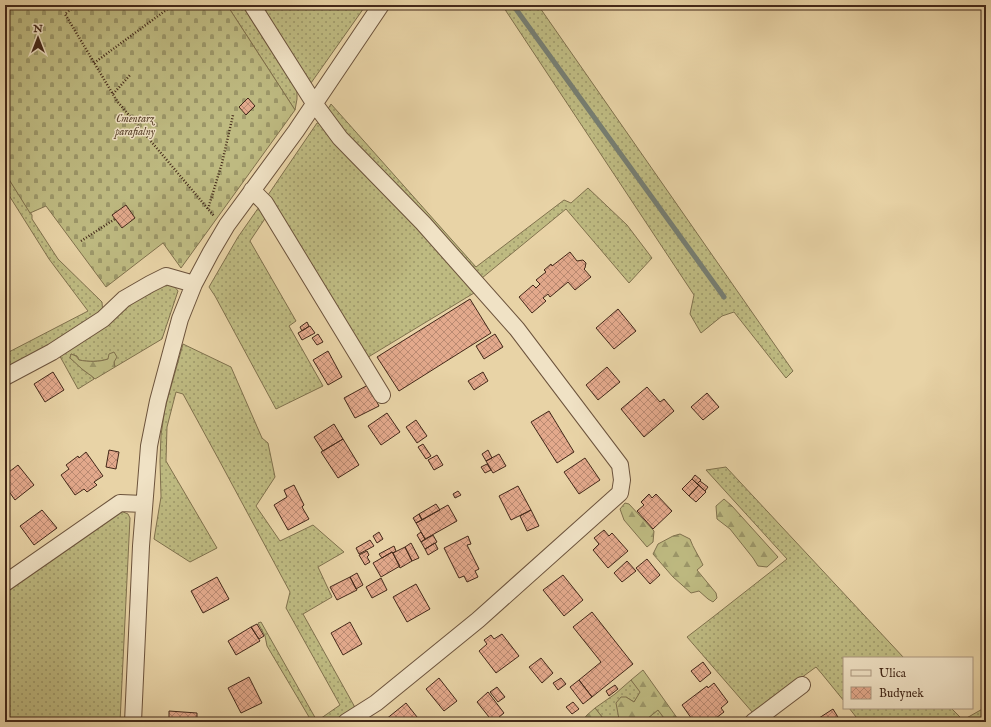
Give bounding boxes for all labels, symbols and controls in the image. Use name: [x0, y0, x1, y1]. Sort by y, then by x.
north arrow: [18, 18, 58, 58]
text: N: [32, 22, 43, 36]
park label: Cmentarz parafialny: [113, 112, 156, 139]
legend: [843, 657, 973, 709]
text: Ulica: [879, 666, 907, 681]
text: Budynek: [879, 686, 924, 701]

